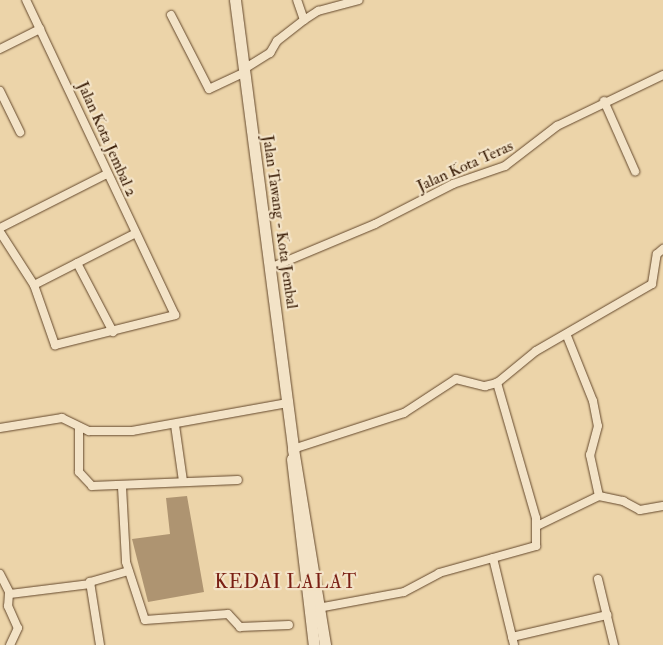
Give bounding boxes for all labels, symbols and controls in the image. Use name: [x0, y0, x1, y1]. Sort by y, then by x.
street label: Jalan Kota Jembal 2: [73, 78, 141, 200]
street label: Jalan Tawang - Kota Jembal: [258, 134, 302, 310]
street label: Jalan Kota Teras: [414, 136, 516, 196]
district label: KEDAI LALAT: [213, 572, 359, 594]

